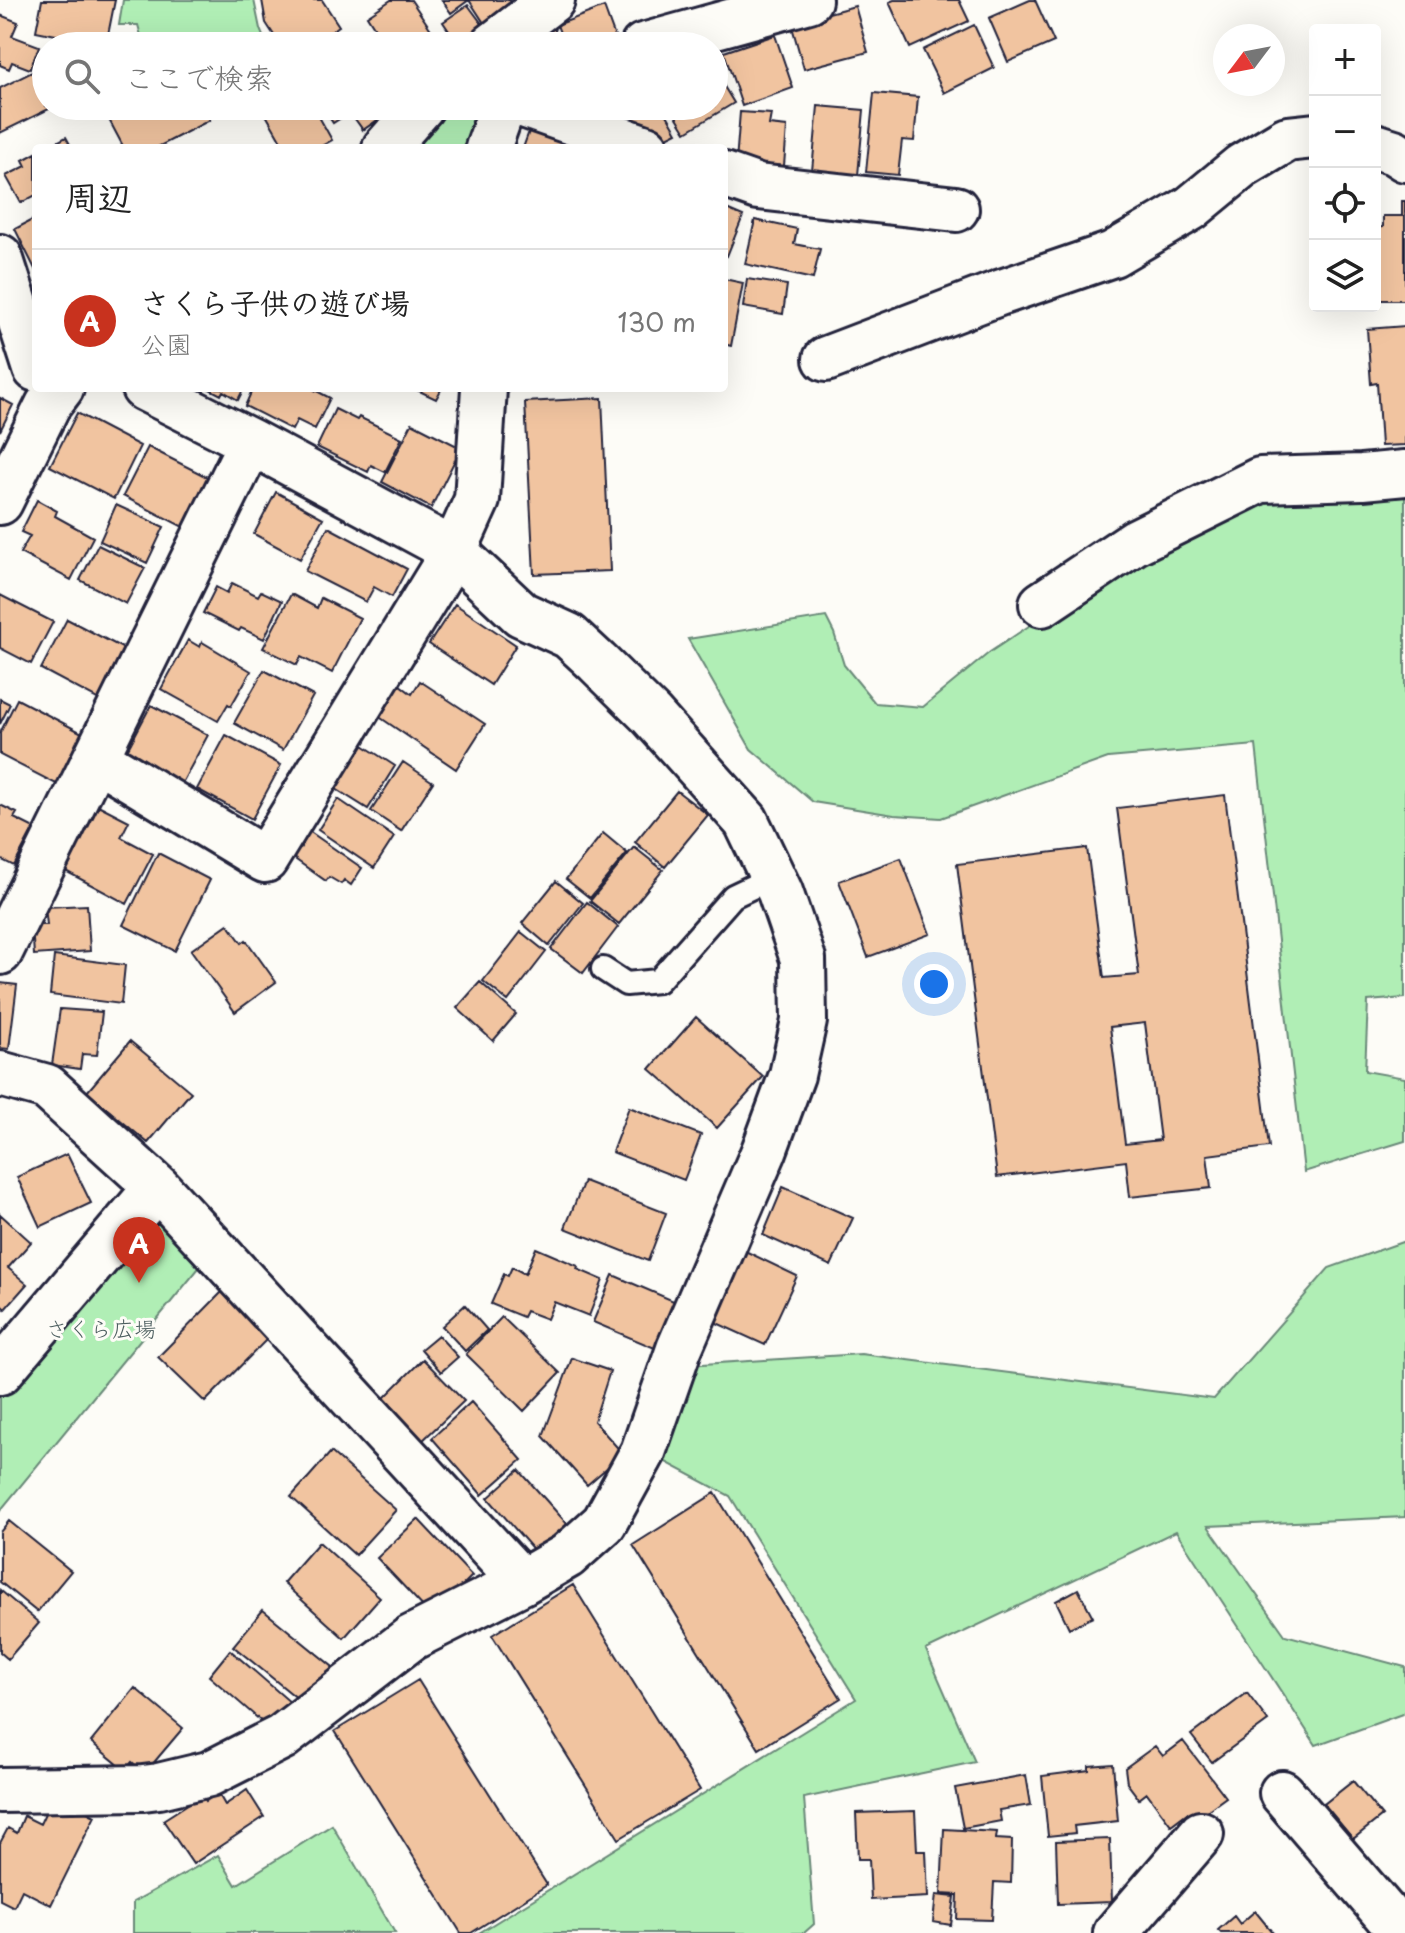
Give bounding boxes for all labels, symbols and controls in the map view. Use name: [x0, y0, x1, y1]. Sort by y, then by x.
north arrow: [1213, 24, 1285, 96]
map controls: [1309, 24, 1381, 312]
button: +: [1309, 24, 1381, 96]
search box: [32, 32, 728, 120]
icon: search: [60, 54, 104, 98]
text: ここで検索: [124, 54, 274, 99]
button: −: [1309, 96, 1381, 168]
button: locate: [1309, 168, 1381, 240]
text: 周辺: [64, 170, 132, 222]
button: layers: [1309, 240, 1381, 312]
text: さくら子供の遊び場: [140, 279, 410, 324]
text: A: [80, 302, 100, 341]
text: 130 m: [617, 302, 696, 341]
text: 公園: [140, 324, 192, 363]
your location: [914, 964, 954, 1004]
pin: A: [113, 1217, 165, 1283]
park label: さくら広場: [46, 1311, 156, 1344]

